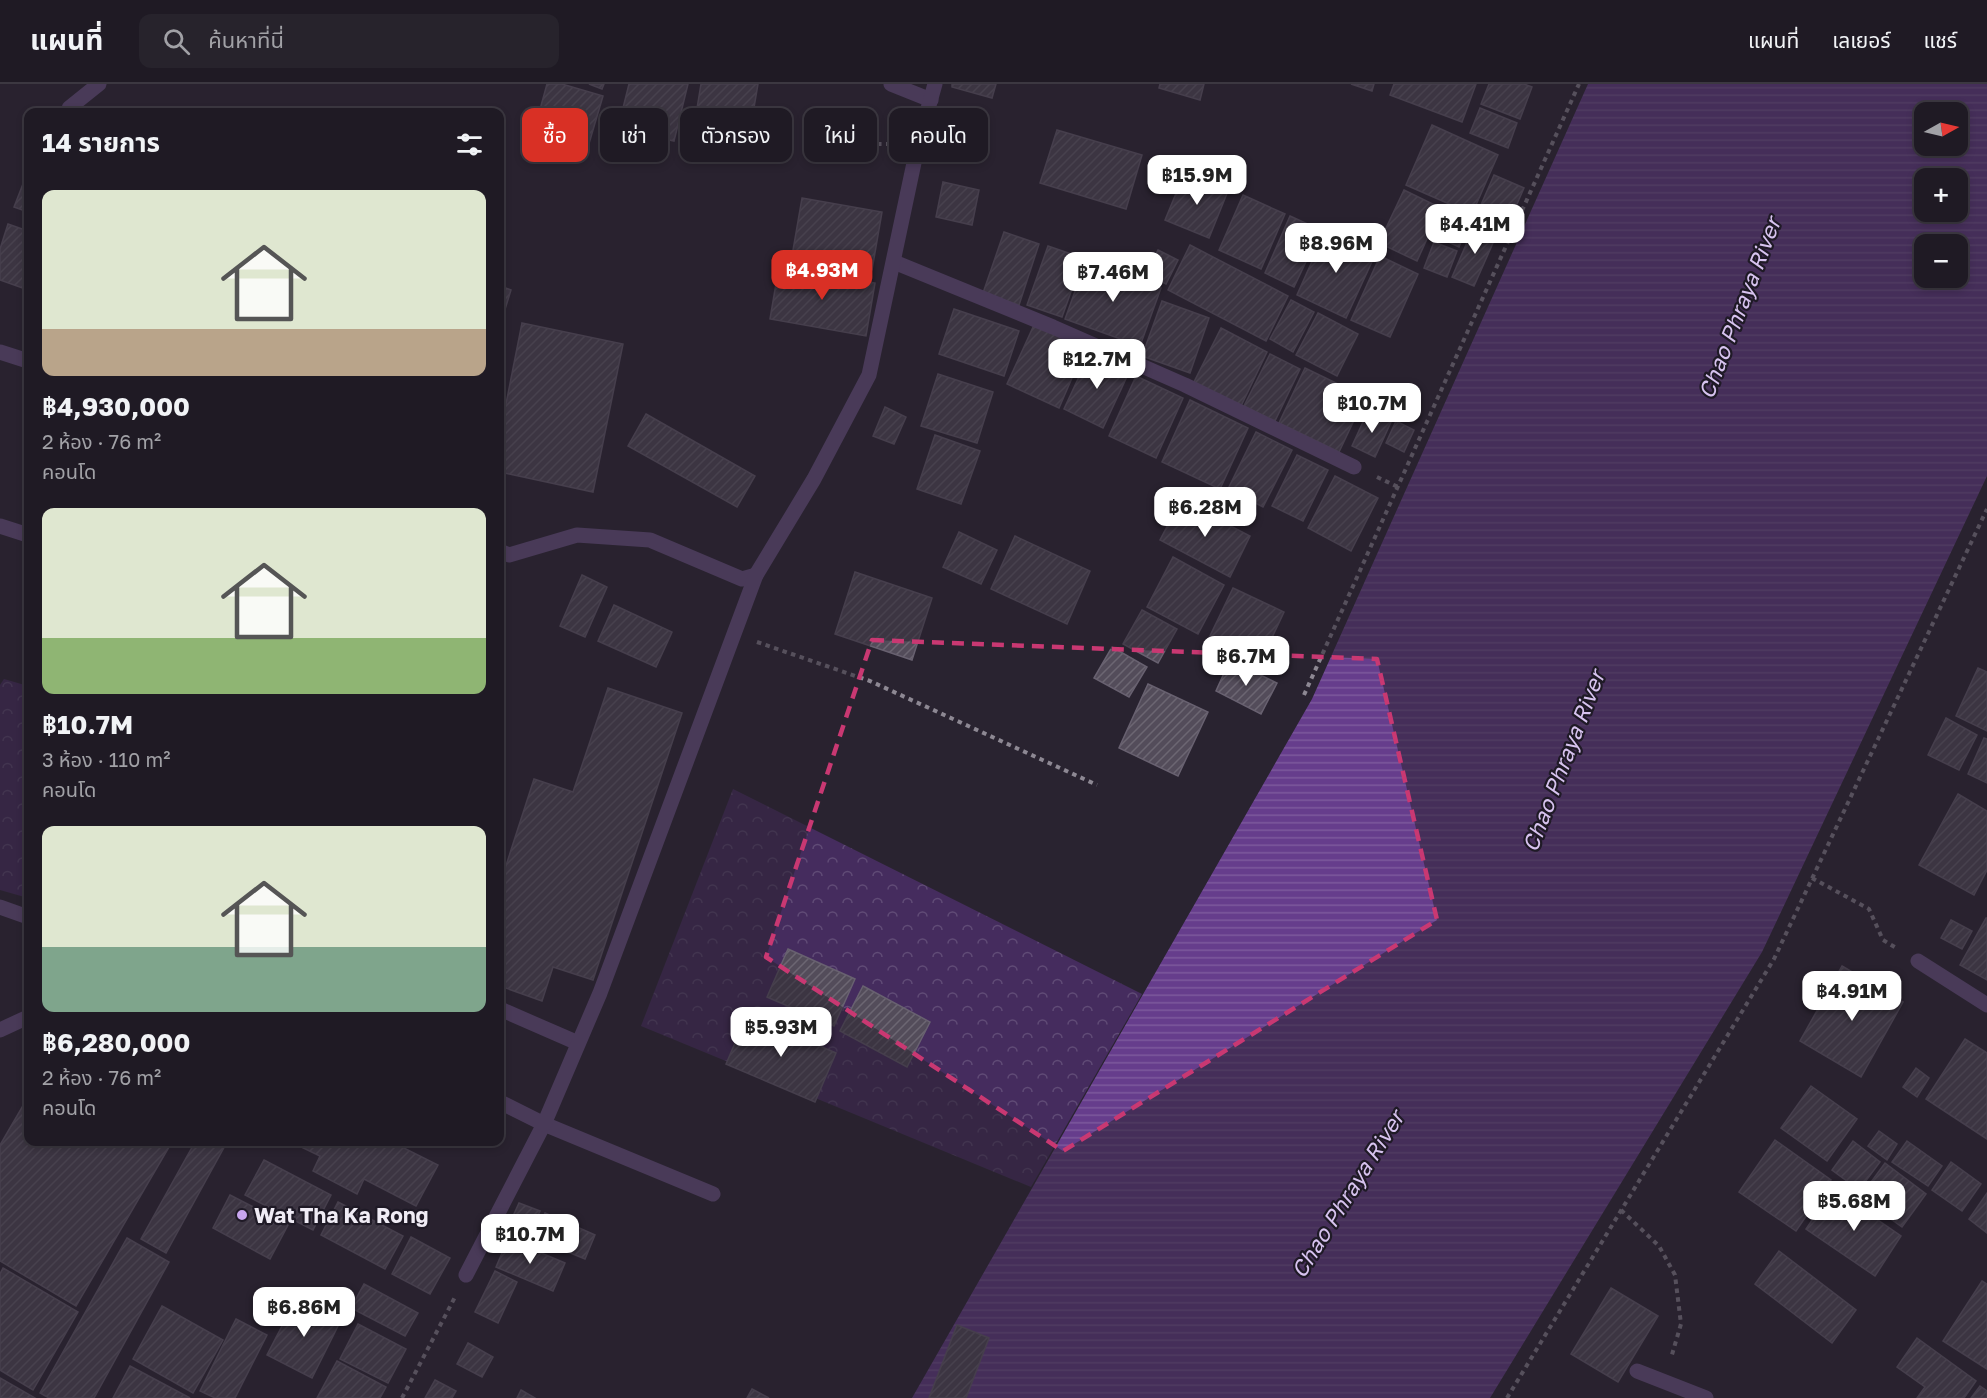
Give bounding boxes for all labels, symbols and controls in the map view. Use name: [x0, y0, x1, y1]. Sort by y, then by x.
search box: [139, 14, 559, 68]
text: แผนที่: [30, 23, 103, 56]
icon: search: [160, 25, 193, 58]
text: ค้นหาที่นี่: [208, 26, 284, 53]
text: แผนที่: [1748, 27, 1799, 53]
text: เลเยอร์: [1832, 27, 1891, 53]
text: แชร์: [1924, 27, 1957, 53]
north arrow: [1914, 102, 1968, 156]
map controls: [1914, 102, 1968, 288]
chip: ซื้อ: [522, 108, 588, 162]
chip: เช่า: [600, 108, 668, 162]
chip: ตัวกรอง: [680, 108, 792, 162]
chip: ใหม่: [804, 108, 877, 162]
chip: คอนโด: [889, 108, 988, 162]
text: 14 รายการ: [42, 127, 160, 158]
icon: filters: [453, 128, 486, 161]
pin: ฿15.9M: [1148, 155, 1246, 206]
text: ฿15.9M: [1161, 162, 1233, 186]
button: +: [1914, 168, 1968, 222]
pin: ฿4.41M: [1426, 204, 1524, 255]
text: ฿4.41M: [1439, 211, 1511, 235]
water label: Chao Phraya River: [1692, 211, 1787, 402]
pin: ฿8.96M: [1287, 223, 1385, 274]
icon: home: [210, 229, 318, 337]
text: ฿8.96M: [1299, 230, 1373, 254]
button: −: [1914, 234, 1968, 288]
pin: ฿4.93M: [773, 250, 871, 301]
pin: ฿7.46M: [1064, 252, 1162, 303]
text: ฿4.93M: [785, 257, 859, 281]
text: ฿7.46M: [1077, 259, 1149, 283]
pin: ฿12.7M: [1048, 339, 1146, 390]
text: ฿12.7M: [1062, 346, 1132, 370]
pin: ฿10.7M: [1323, 383, 1421, 434]
text: ฿10.7M: [1337, 390, 1407, 414]
text: ฿4,930,000: [42, 391, 190, 422]
text: 2 ห้อง · 76 m²: [42, 429, 161, 453]
text: คอนโด: [42, 459, 96, 483]
pin: ฿6.28M: [1156, 487, 1254, 538]
text: ฿6.28M: [1168, 494, 1242, 518]
icon: home: [210, 547, 318, 655]
pin: ฿6.7M: [1204, 636, 1288, 687]
text: ฿6.7M: [1216, 643, 1276, 667]
water label: Chao Phraya River: [1516, 664, 1611, 855]
text: ฿10.7M: [42, 709, 133, 740]
text: 3 ห้อง · 110 m²: [42, 747, 170, 771]
text: คอนโด: [42, 777, 96, 801]
icon: home: [210, 865, 318, 973]
pin: ฿4.91M: [1803, 971, 1901, 1022]
text: ฿4.91M: [1816, 978, 1888, 1002]
pin: ฿5.93M: [732, 1007, 830, 1058]
text: ฿5.93M: [745, 1014, 817, 1038]
text: ฿6,280,000: [42, 1027, 190, 1058]
text: 2 ห้อง · 76 m²: [42, 1065, 161, 1089]
text: คอนโด: [42, 1095, 96, 1119]
water label: Chao Phraya River: [1285, 1103, 1411, 1282]
pin: ฿5.68M: [1805, 1181, 1903, 1232]
text: ฿5.68M: [1817, 1188, 1891, 1212]
place label: Wat Tha Ka Rong: [254, 1202, 429, 1228]
marker: Wat Tha Ka Rong: [235, 1208, 249, 1222]
pin: ฿10.7M: [481, 1214, 579, 1265]
text: ฿10.7M: [495, 1221, 565, 1245]
pin: ฿6.86M: [255, 1287, 353, 1338]
text: ฿6.86M: [267, 1294, 341, 1318]

